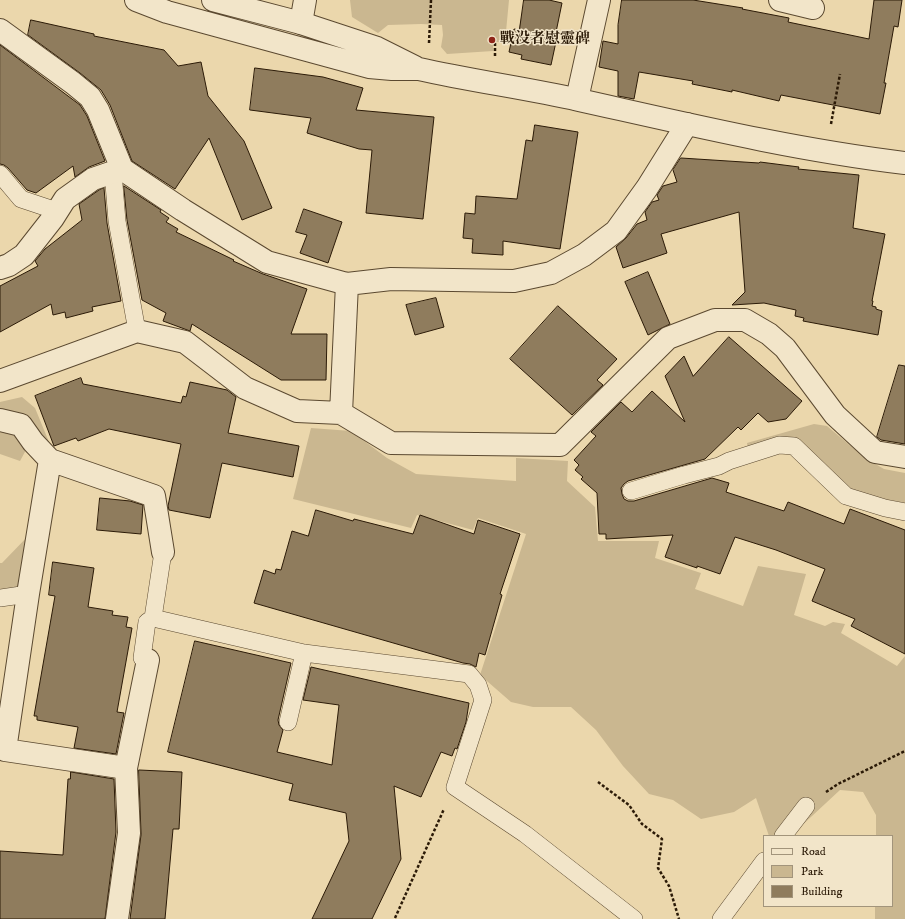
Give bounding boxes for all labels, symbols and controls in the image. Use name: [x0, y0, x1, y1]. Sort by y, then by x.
place label: 戰没者慰靈碑: [500, 31, 590, 49]
marker: 戰没者慰靈碑: [487, 35, 497, 45]
legend: [763, 835, 893, 907]
text: Road: [801, 844, 826, 859]
text: Park: [801, 864, 823, 879]
text: Building: [801, 884, 842, 899]

